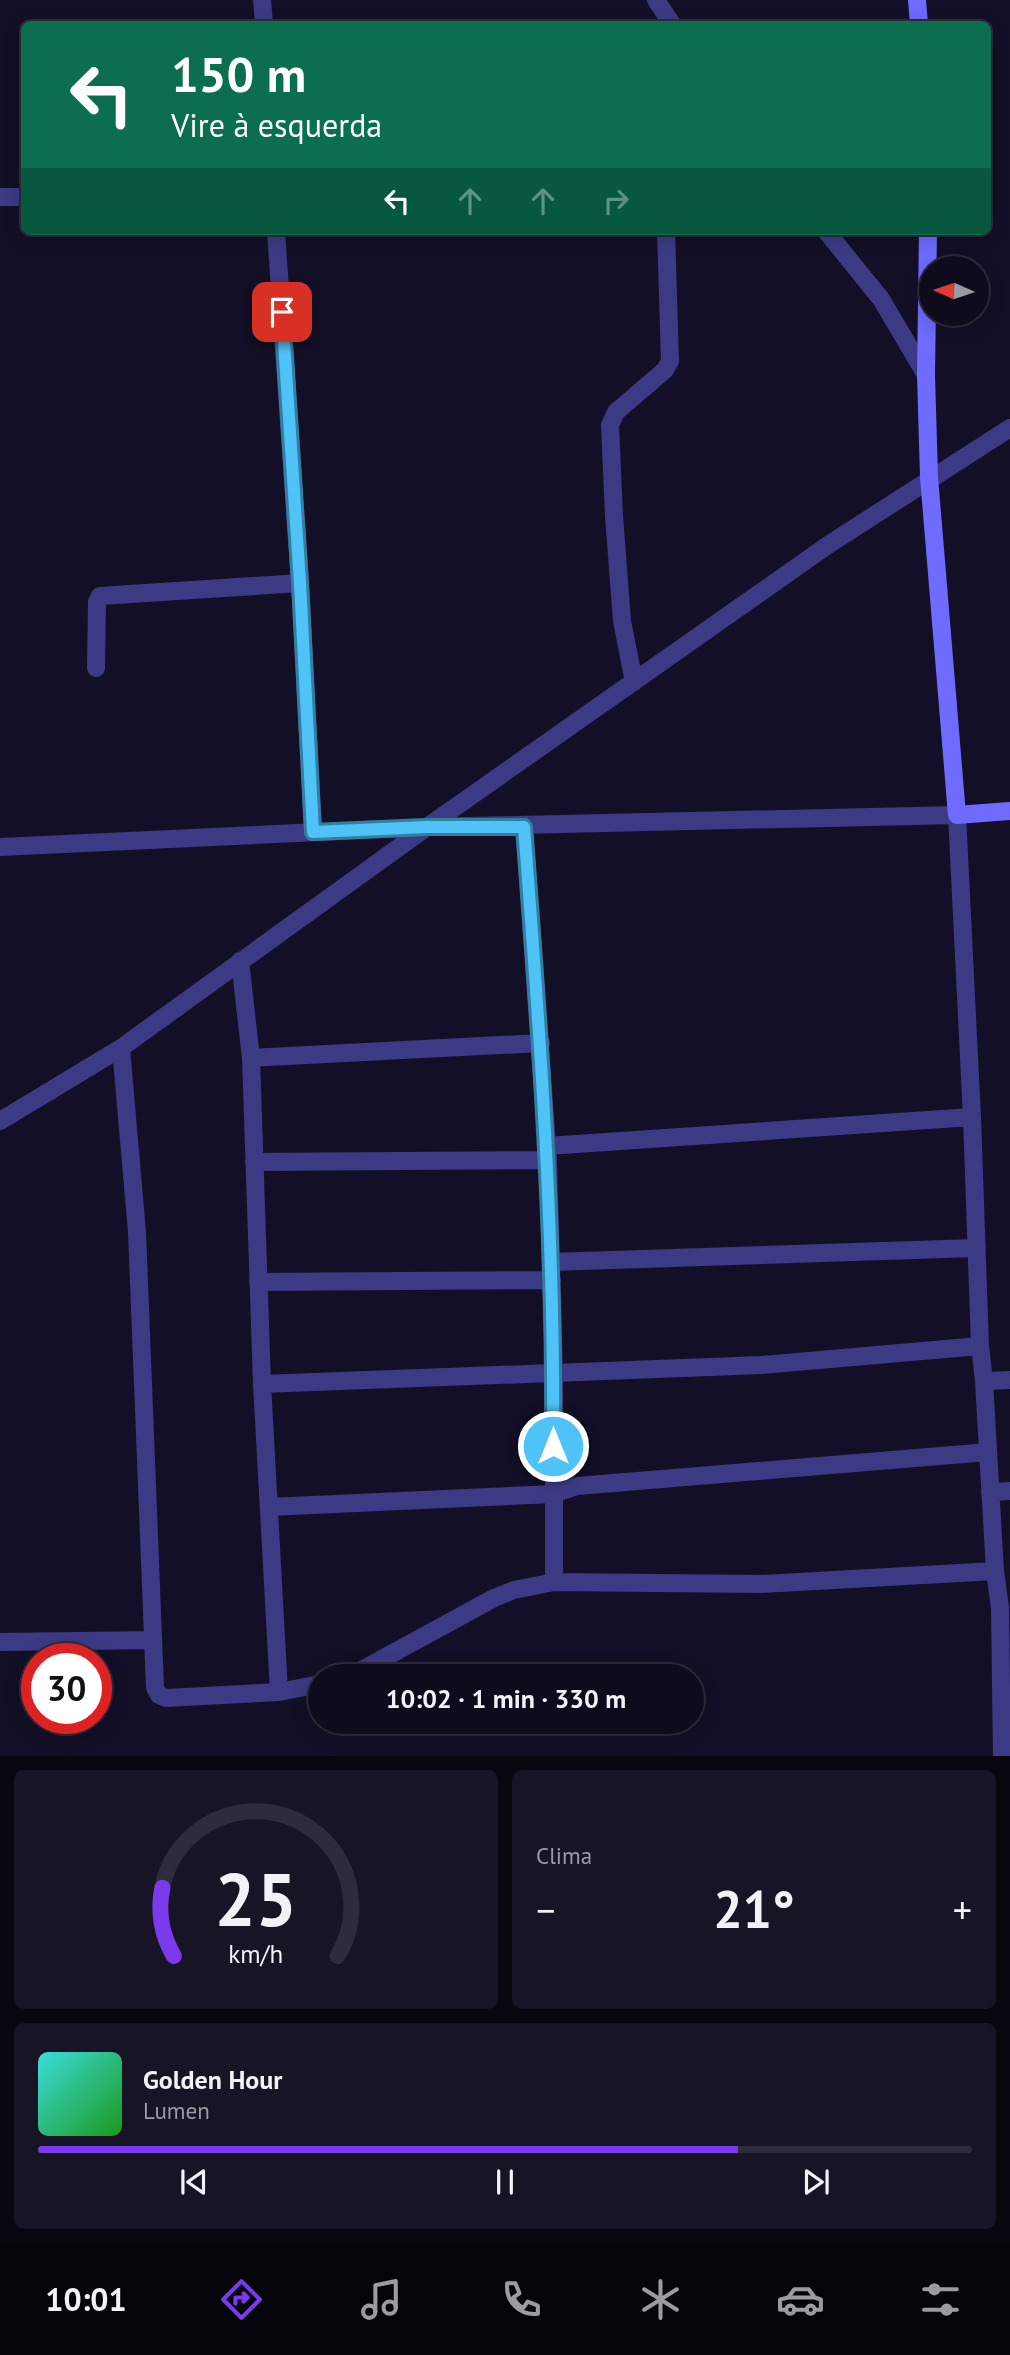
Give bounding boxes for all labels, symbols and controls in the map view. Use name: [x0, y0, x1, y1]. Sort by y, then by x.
text: 150 m: [171, 42, 306, 106]
icon: left: [56, 49, 147, 140]
text: Vire à esquerda: [171, 104, 382, 146]
icon: left: [378, 182, 416, 220]
icon: ahead: [451, 182, 489, 220]
icon: ahead: [524, 182, 562, 220]
icon: right: [597, 182, 635, 220]
north arrow: [919, 256, 989, 326]
map controls: [919, 256, 989, 326]
pin: [252, 282, 312, 342]
icon: arrive: [263, 293, 301, 331]
position arrow: [516, 1409, 590, 1483]
speed limit sign: 30: [21, 1643, 112, 1734]
text: 10:02 · 1 min · 330 m: [386, 1682, 626, 1715]
text: Clima: [536, 1841, 592, 1870]
text: 25: [215, 1852, 297, 1946]
text: 21°: [713, 1875, 795, 1942]
text: −: [536, 1885, 555, 1934]
text: +: [953, 1885, 972, 1934]
text: km/h: [229, 1937, 283, 1969]
text: Golden Hour: [143, 2063, 282, 2096]
text: Lumen: [143, 2096, 210, 2125]
icon: previous: [175, 2163, 213, 2201]
icon: pause: [486, 2163, 524, 2201]
icon: next: [797, 2163, 835, 2201]
icon: directions: [217, 2275, 266, 2324]
icon: music: [357, 2275, 406, 2324]
icon: phone: [497, 2275, 546, 2324]
icon: climate: [636, 2275, 685, 2324]
icon: car: [776, 2275, 825, 2324]
icon: filters: [916, 2275, 965, 2324]
text: 10:01: [45, 2278, 127, 2320]

